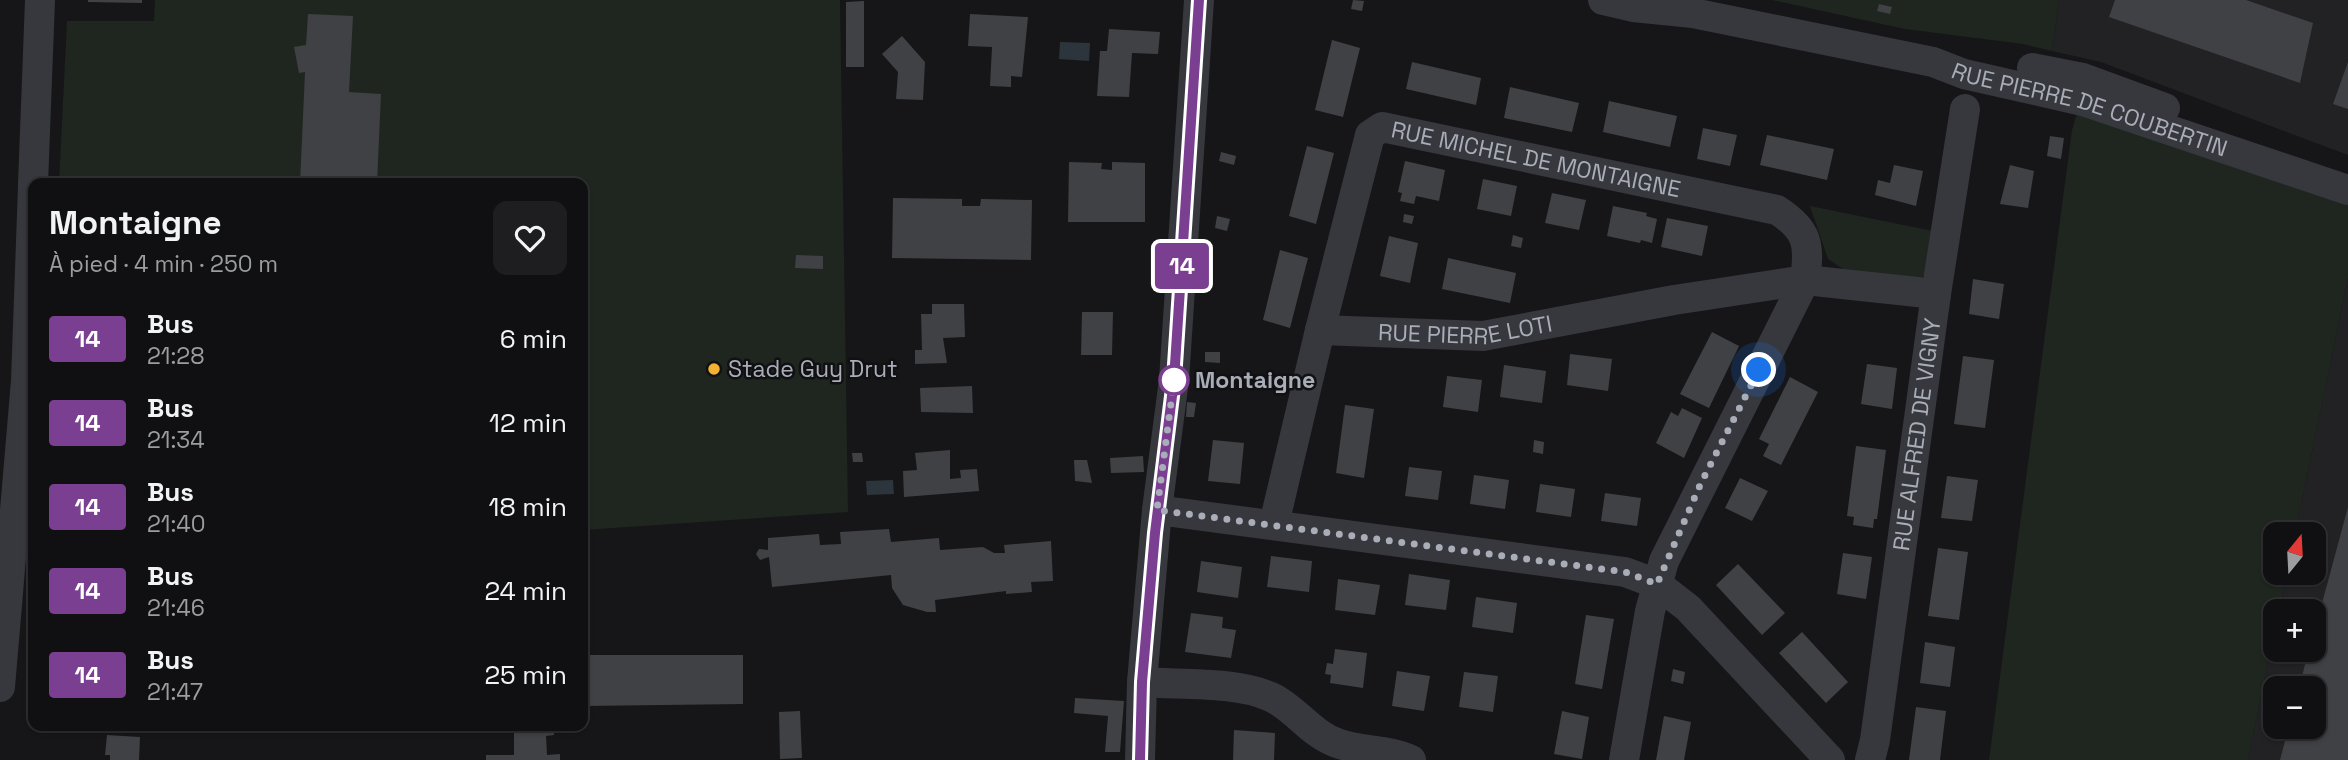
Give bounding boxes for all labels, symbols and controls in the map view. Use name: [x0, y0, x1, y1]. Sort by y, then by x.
street label: RUE PIERRE DE COUBERTIN: [1947, 56, 2231, 163]
street label: RUE MICHEL DE MONTAIGNE: [1388, 114, 1683, 204]
button: heart: [493, 201, 567, 275]
text: Montaigne: [49, 202, 222, 244]
line badge: 14: [1150, 243, 1214, 289]
text: À pied · 4 min · 250 m: [49, 249, 278, 279]
text: 14: [1169, 250, 1195, 281]
text: Bus: [147, 307, 194, 341]
street label: RUE PIERRE LOTI: [1378, 308, 1555, 351]
street label: RUE ALFRED DE VIGNY: [1886, 316, 1948, 553]
text: 6 min: [500, 322, 567, 356]
text: 14: [74, 323, 101, 354]
text: 21:28: [147, 341, 205, 371]
your location: [1741, 352, 1776, 387]
place label: Stade Guy Drut: [728, 354, 898, 384]
marker: Stade Guy Drut: [706, 361, 722, 377]
marker: Montaigne: [1159, 365, 1189, 395]
place label: Montaigne: [1195, 365, 1315, 395]
text: Bus: [147, 391, 194, 425]
text: 12 min: [489, 406, 567, 440]
text: 14: [74, 407, 101, 438]
text: 21:34: [147, 425, 205, 455]
text: Bus: [147, 475, 194, 509]
text: 18 min: [489, 490, 567, 524]
text: 14: [74, 491, 101, 522]
text: 21:40: [147, 509, 205, 539]
north arrow: [2263, 522, 2326, 584]
map controls: [2263, 522, 2326, 739]
text: Bus: [147, 559, 194, 593]
text: 24 min: [484, 574, 567, 608]
text: 14: [74, 575, 101, 606]
text: 21:46: [147, 593, 205, 623]
button: +: [2263, 599, 2326, 662]
text: Bus: [147, 643, 194, 677]
text: 25 min: [484, 658, 567, 692]
text: 14: [74, 659, 101, 690]
button: −: [2263, 676, 2326, 739]
text: 21:47: [147, 677, 203, 707]

